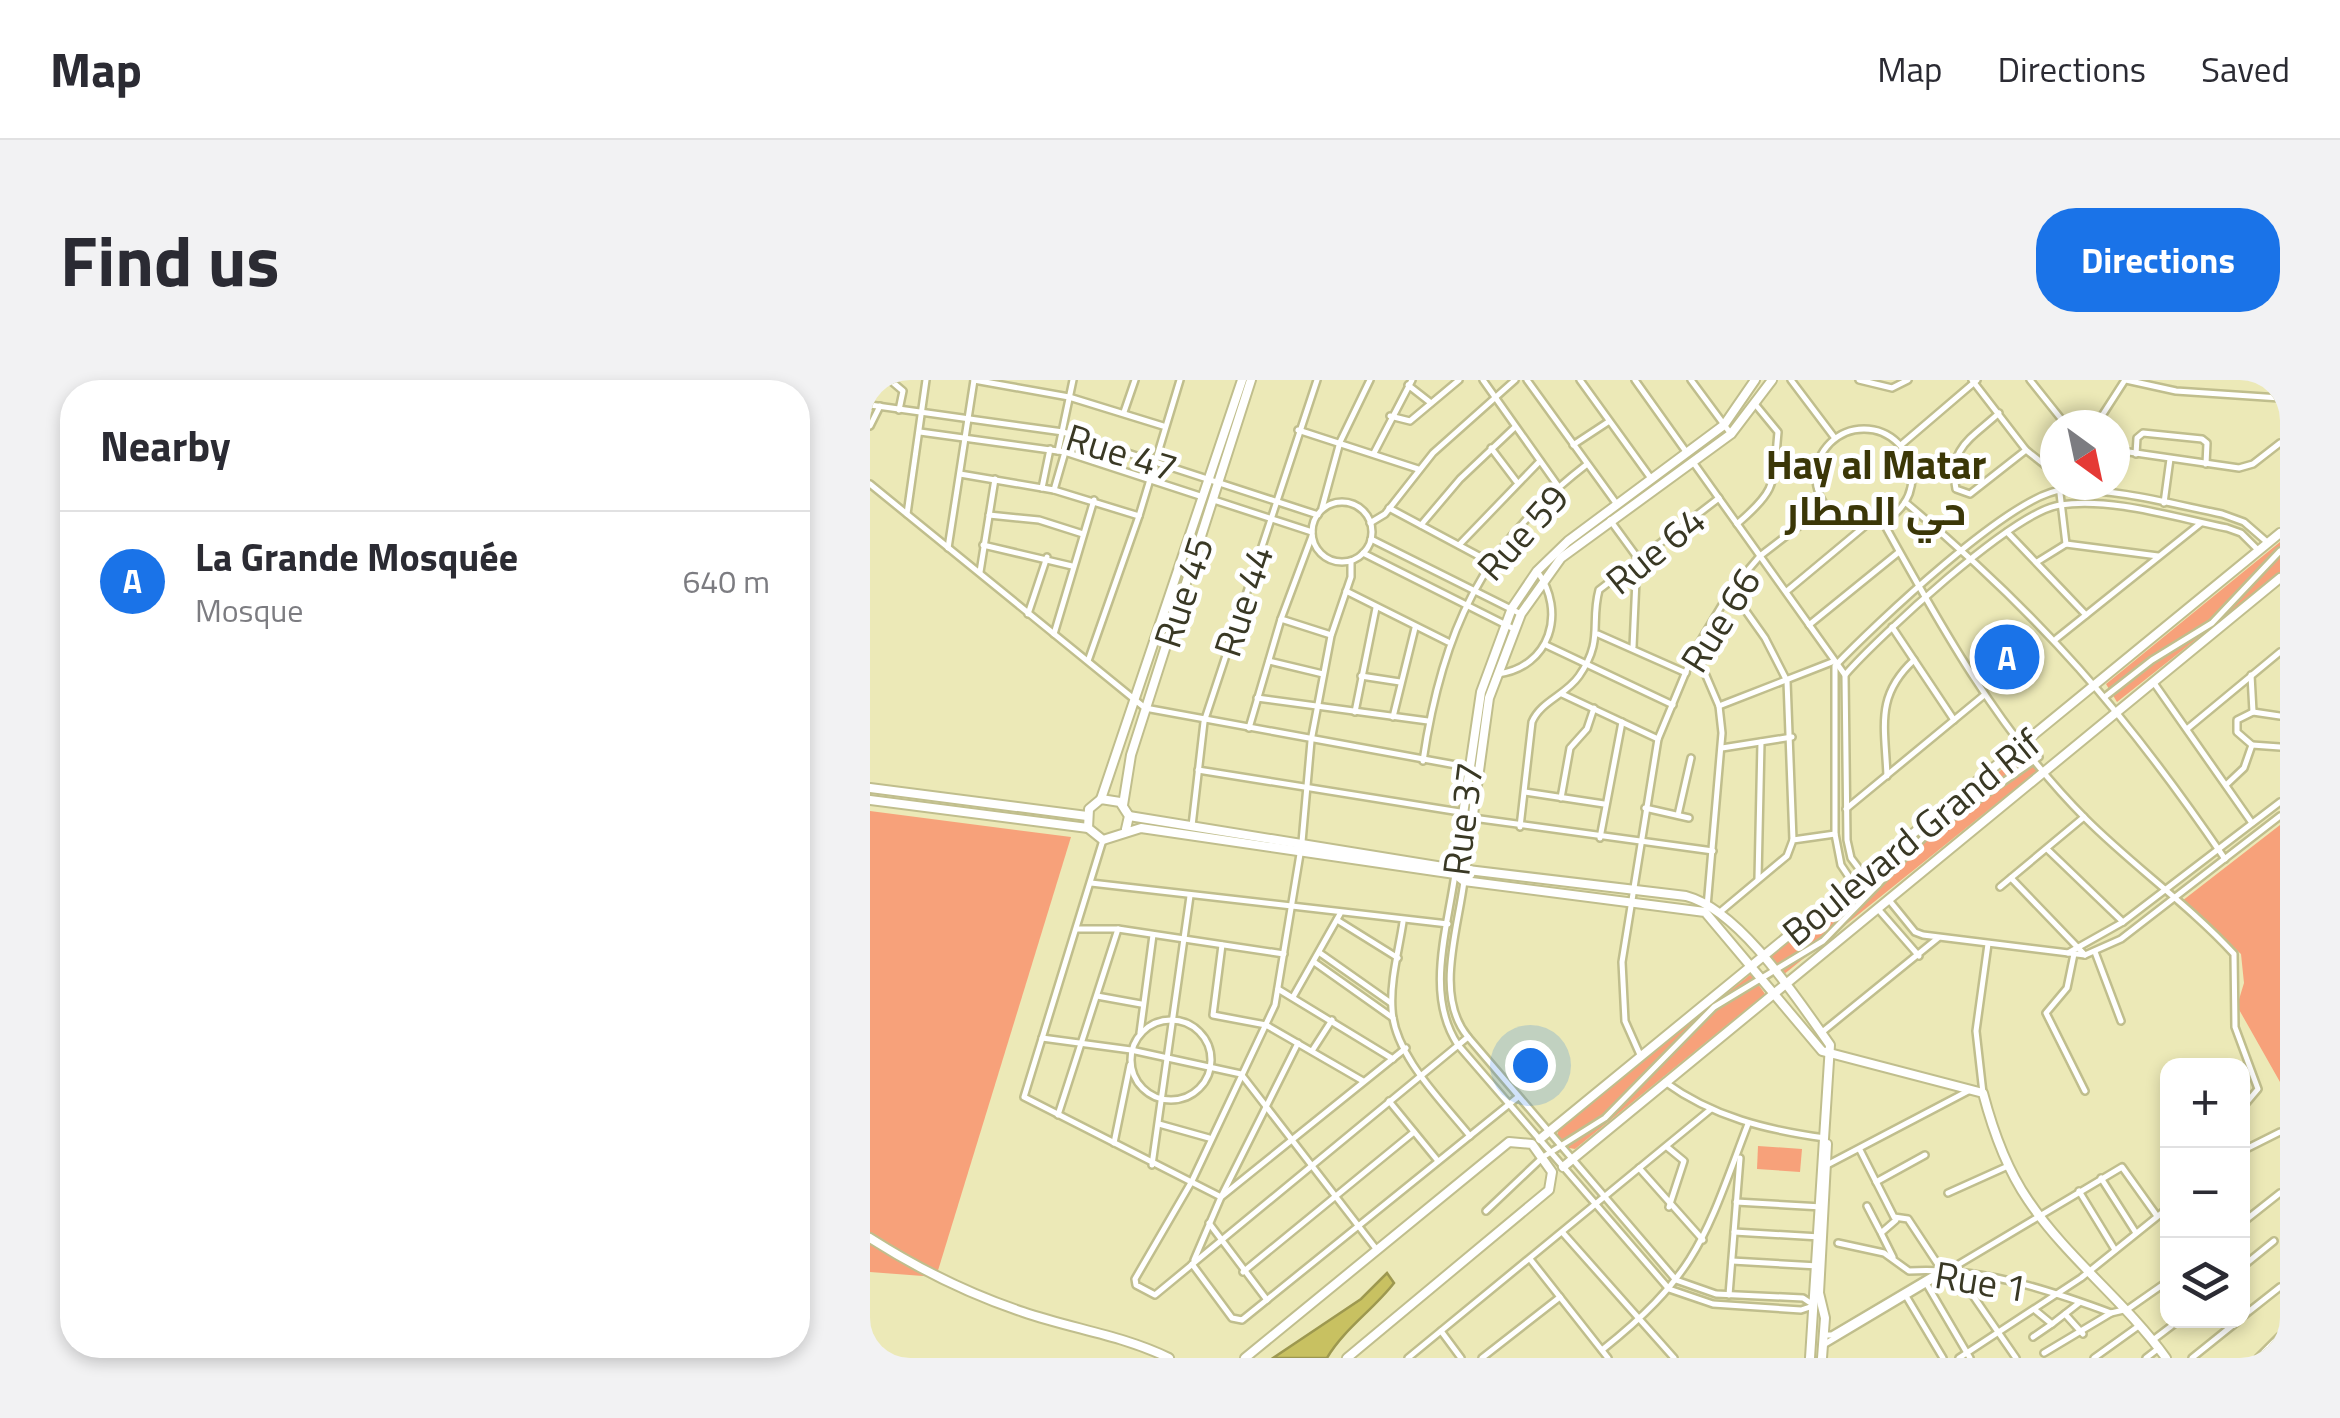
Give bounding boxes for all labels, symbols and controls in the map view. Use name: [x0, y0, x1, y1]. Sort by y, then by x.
text: Map: [50, 33, 142, 106]
text: Map: [1877, 42, 1943, 96]
text: Directions: [1998, 42, 2146, 96]
text: Saved: [2201, 42, 2290, 96]
text: Find us: [60, 207, 280, 313]
button: Directions: [2036, 208, 2280, 312]
street label: Rue 47: [1059, 408, 1185, 496]
north arrow: [2040, 410, 2130, 500]
text: Nearby: [100, 413, 231, 477]
district label: Hay al Matar حي المطار: [1766, 434, 1986, 543]
street label: Rue 59: [1462, 470, 1582, 594]
street label: Rue 64: [1593, 492, 1717, 608]
text: La Grande Mosquée: [195, 528, 518, 586]
street label: Rue 45: [1138, 529, 1228, 655]
street label: Rue 44: [1198, 538, 1288, 664]
street label: Rue 66: [1665, 556, 1775, 684]
text: A: [123, 557, 142, 605]
text: 640 m: [682, 557, 770, 605]
text: Mosque: [195, 586, 303, 634]
pin: A: [1974, 620, 2040, 694]
street label: Boulevard Grand Rif: [1769, 714, 2053, 960]
street label: Rue 37: [1426, 759, 1498, 879]
your location: [1505, 1040, 1556, 1091]
map controls: [2160, 1058, 2250, 1328]
button: +: [2160, 1058, 2250, 1148]
button: −: [2160, 1148, 2250, 1238]
button: layers: [2160, 1238, 2250, 1328]
street label: Rue 1: [1931, 1245, 2031, 1317]

